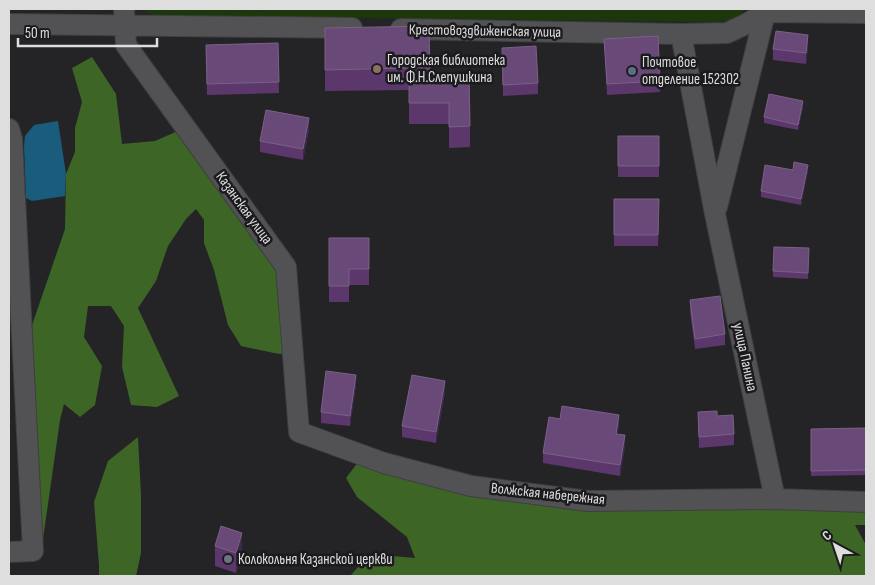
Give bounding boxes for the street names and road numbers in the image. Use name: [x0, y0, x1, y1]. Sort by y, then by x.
street label: Крестовоздвиженская улица: [409, 20, 562, 42]
street label: Казанская улица: [211, 168, 277, 248]
street label: улица Панина: [728, 321, 762, 393]
street label: Волжская набережная: [490, 479, 606, 509]

